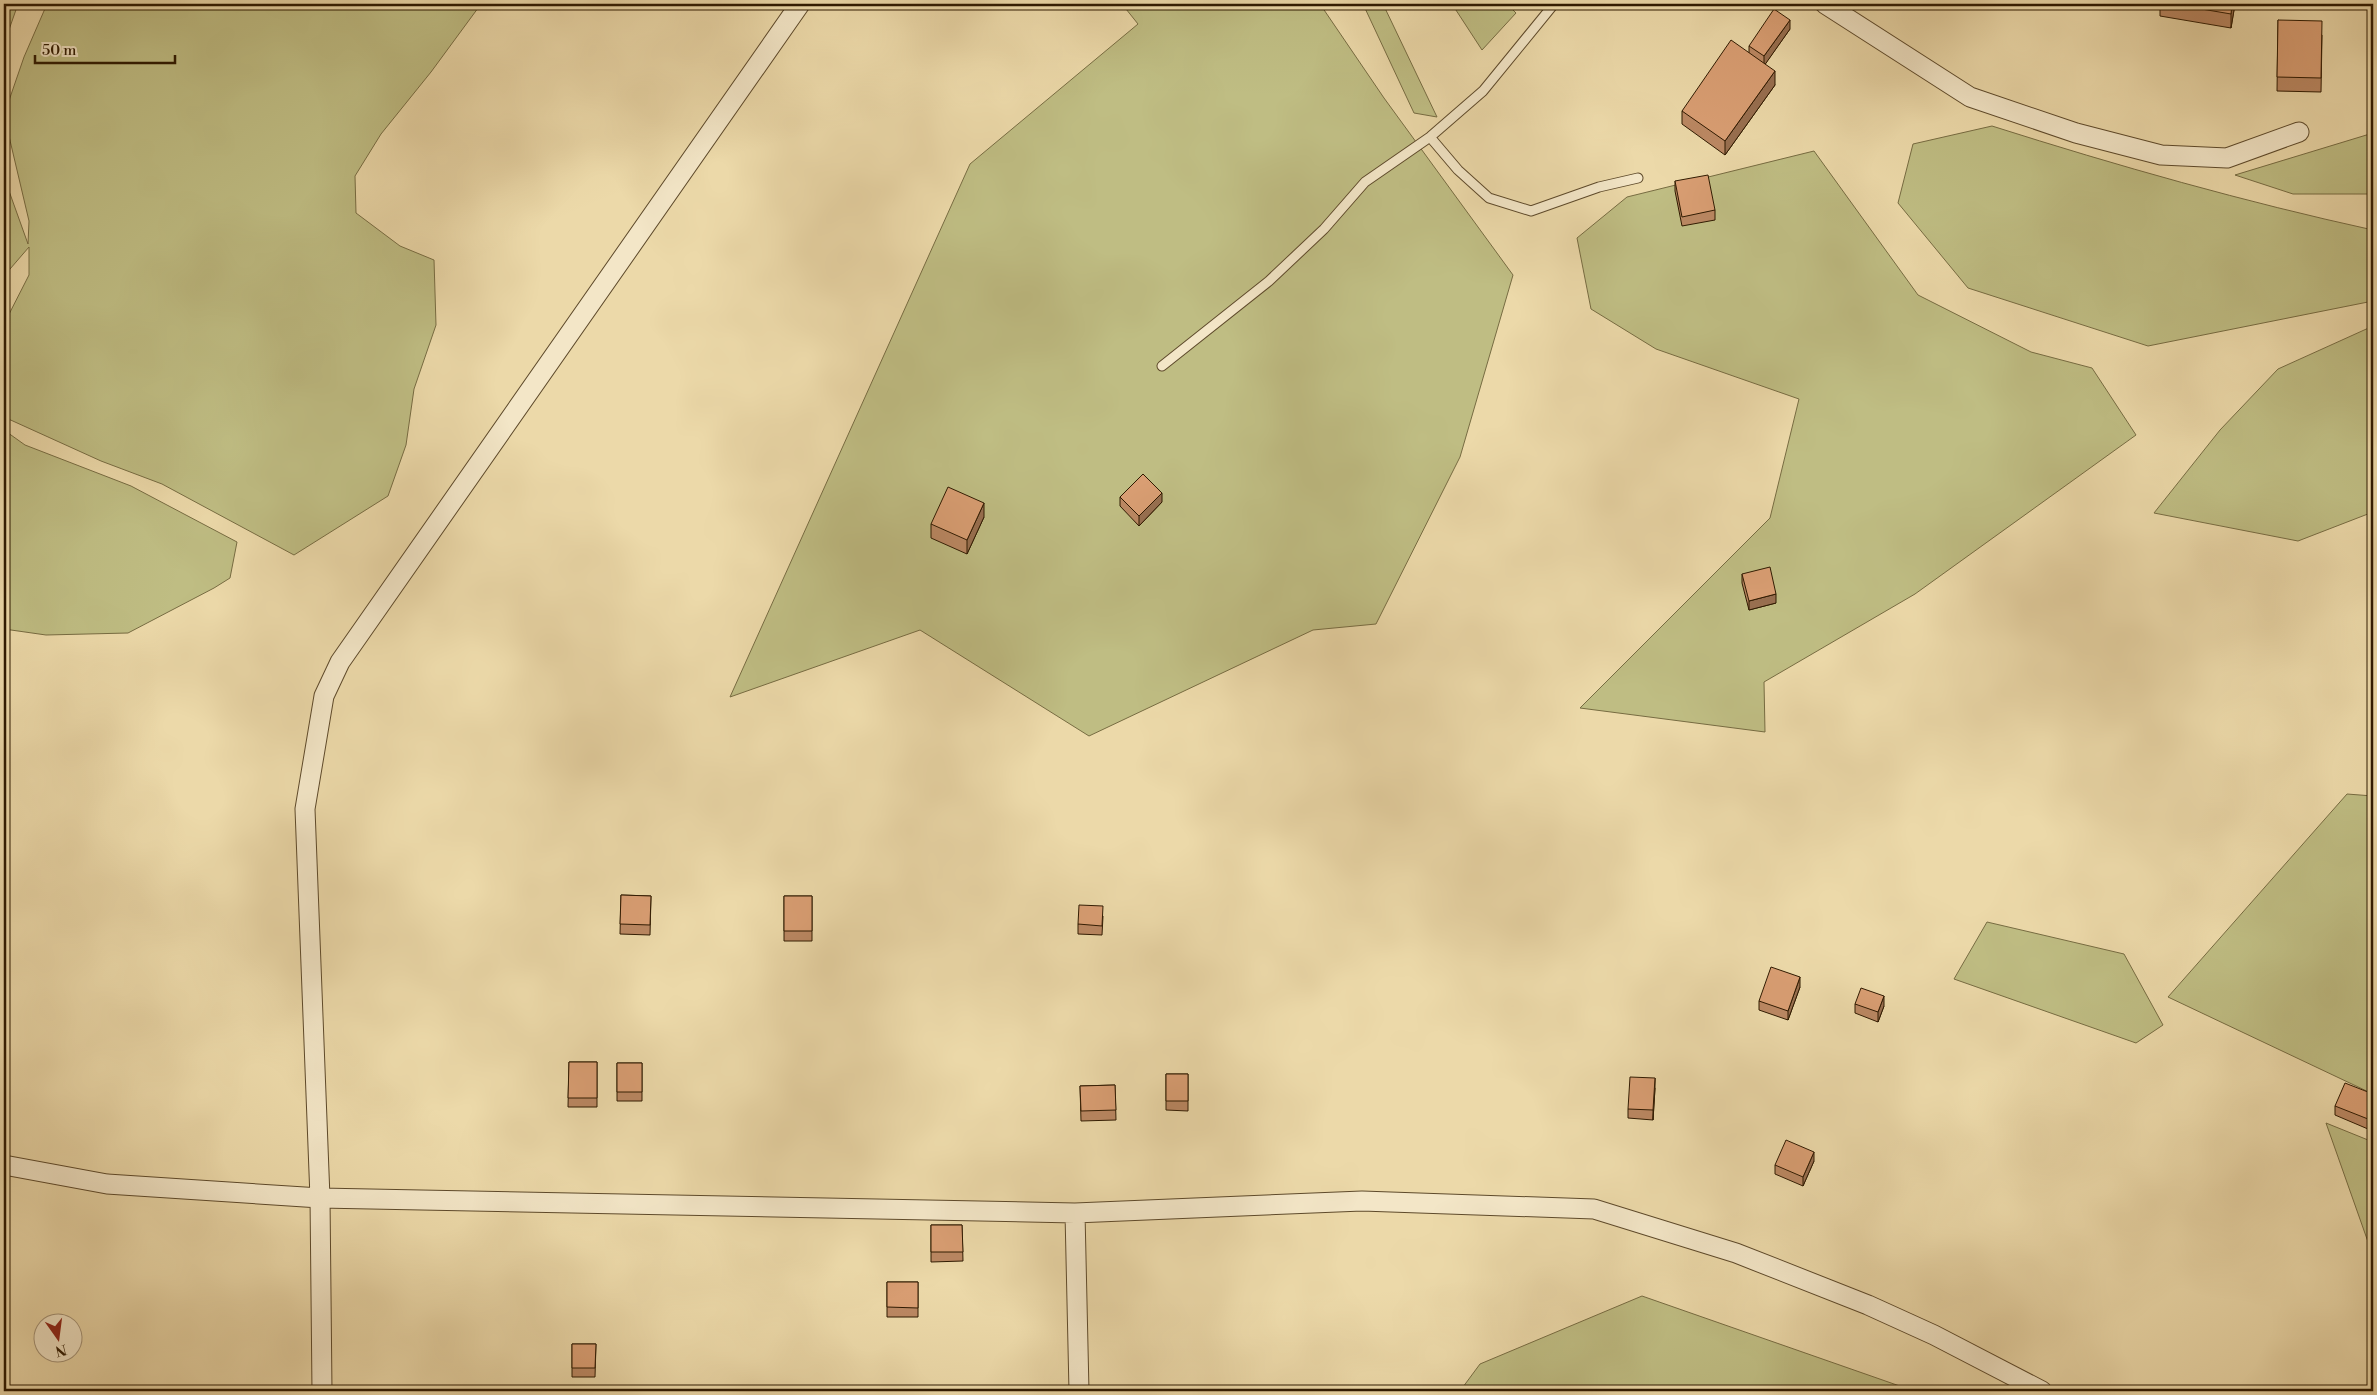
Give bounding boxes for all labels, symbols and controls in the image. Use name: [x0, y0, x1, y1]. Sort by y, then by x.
scale bar: [35, 32, 175, 64]
text: 50 m: [42, 41, 76, 60]
north arrow: [32, 1312, 82, 1362]
text: N: [53, 1340, 68, 1360]

